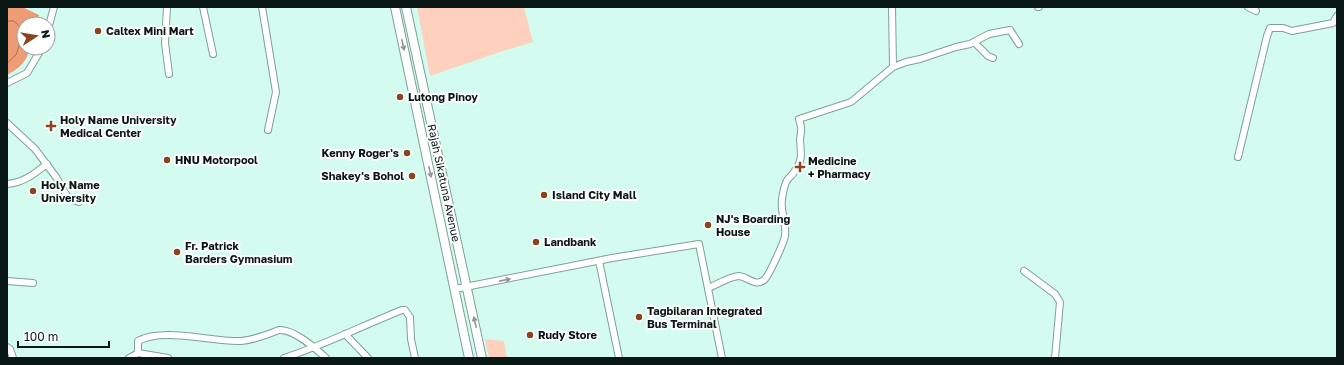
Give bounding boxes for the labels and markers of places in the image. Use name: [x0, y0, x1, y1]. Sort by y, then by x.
place label: Caltex Mini Mart: [106, 24, 194, 37]
marker: Caltex Mini Mart: [93, 26, 103, 36]
place label: Lutong Pinoy: [408, 90, 478, 103]
marker: Lutong Pinoy: [395, 92, 405, 102]
place label: Holy Name University Medical Center: [60, 113, 177, 139]
marker: Holy Name University Medical Center: [45, 120, 57, 132]
place label: Kenny Roger's: [321, 146, 399, 159]
marker: Kenny Roger's: [402, 148, 412, 158]
place label: HNU Motorpool: [175, 153, 258, 166]
place label: Medicine + Pharmacy: [808, 154, 871, 180]
marker: HNU Motorpool: [162, 155, 172, 165]
marker: Medicine + Pharmacy: [795, 162, 805, 172]
place label: Shakey's Bohol: [321, 169, 404, 182]
marker: Shakey's Bohol: [407, 171, 417, 181]
place label: Holy Name University: [41, 178, 100, 204]
marker: Holy Name University: [28, 186, 38, 196]
place label: Island City Mall: [552, 188, 637, 201]
marker: Island City Mall: [539, 190, 549, 200]
place label: NJ's Boarding House: [716, 212, 790, 238]
marker: NJ's Boarding House: [703, 220, 713, 230]
place label: Landbank: [544, 235, 597, 248]
marker: Landbank: [531, 237, 541, 247]
place label: Fr. Patrick Barders Gymnasium: [185, 239, 293, 265]
marker: Fr. Patrick Barders Gymnasium: [172, 247, 182, 257]
place label: Tagbilaran Integrated Bus Terminal: [647, 304, 763, 330]
marker: Tagbilaran Integrated Bus Terminal: [634, 312, 644, 322]
place label: Rudy Store: [538, 328, 598, 341]
marker: Rudy Store: [525, 330, 535, 340]

